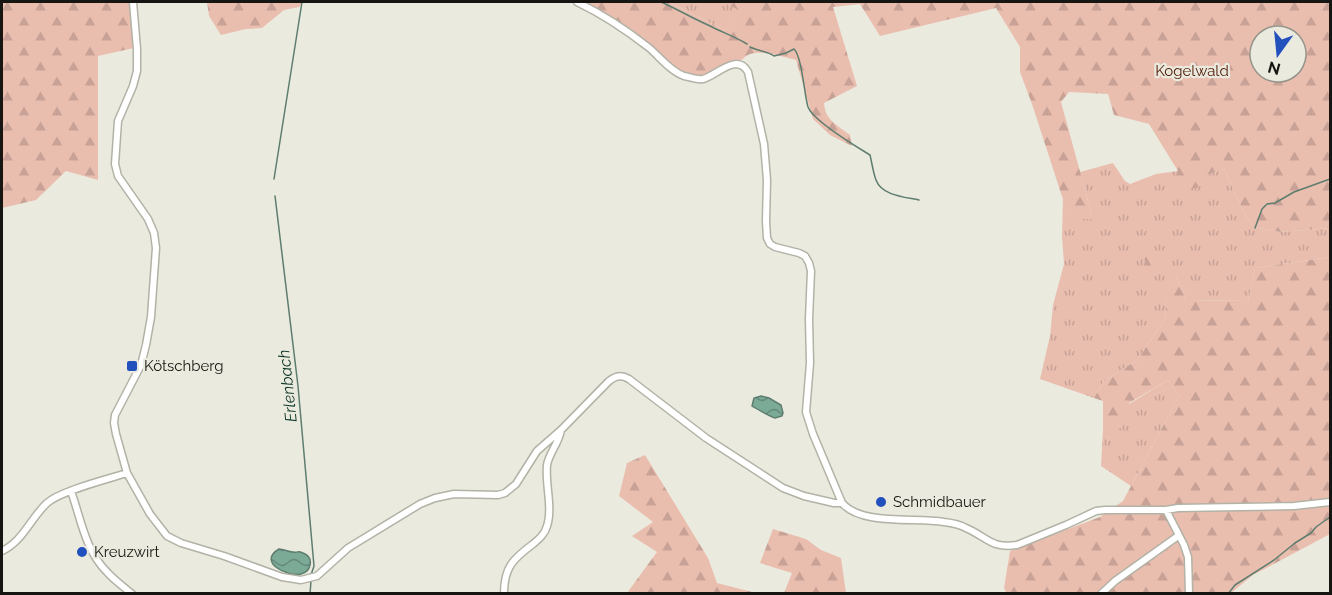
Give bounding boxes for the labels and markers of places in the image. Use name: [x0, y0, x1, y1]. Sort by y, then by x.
place label: Kötschberg: [144, 357, 224, 375]
marker: Kötschberg: [125, 359, 139, 373]
place label: Schmidbauer: [893, 493, 987, 511]
marker: Schmidbauer: [874, 495, 888, 509]
place label: Kreuzwirt: [94, 543, 160, 561]
marker: Kreuzwirt: [75, 545, 89, 559]

